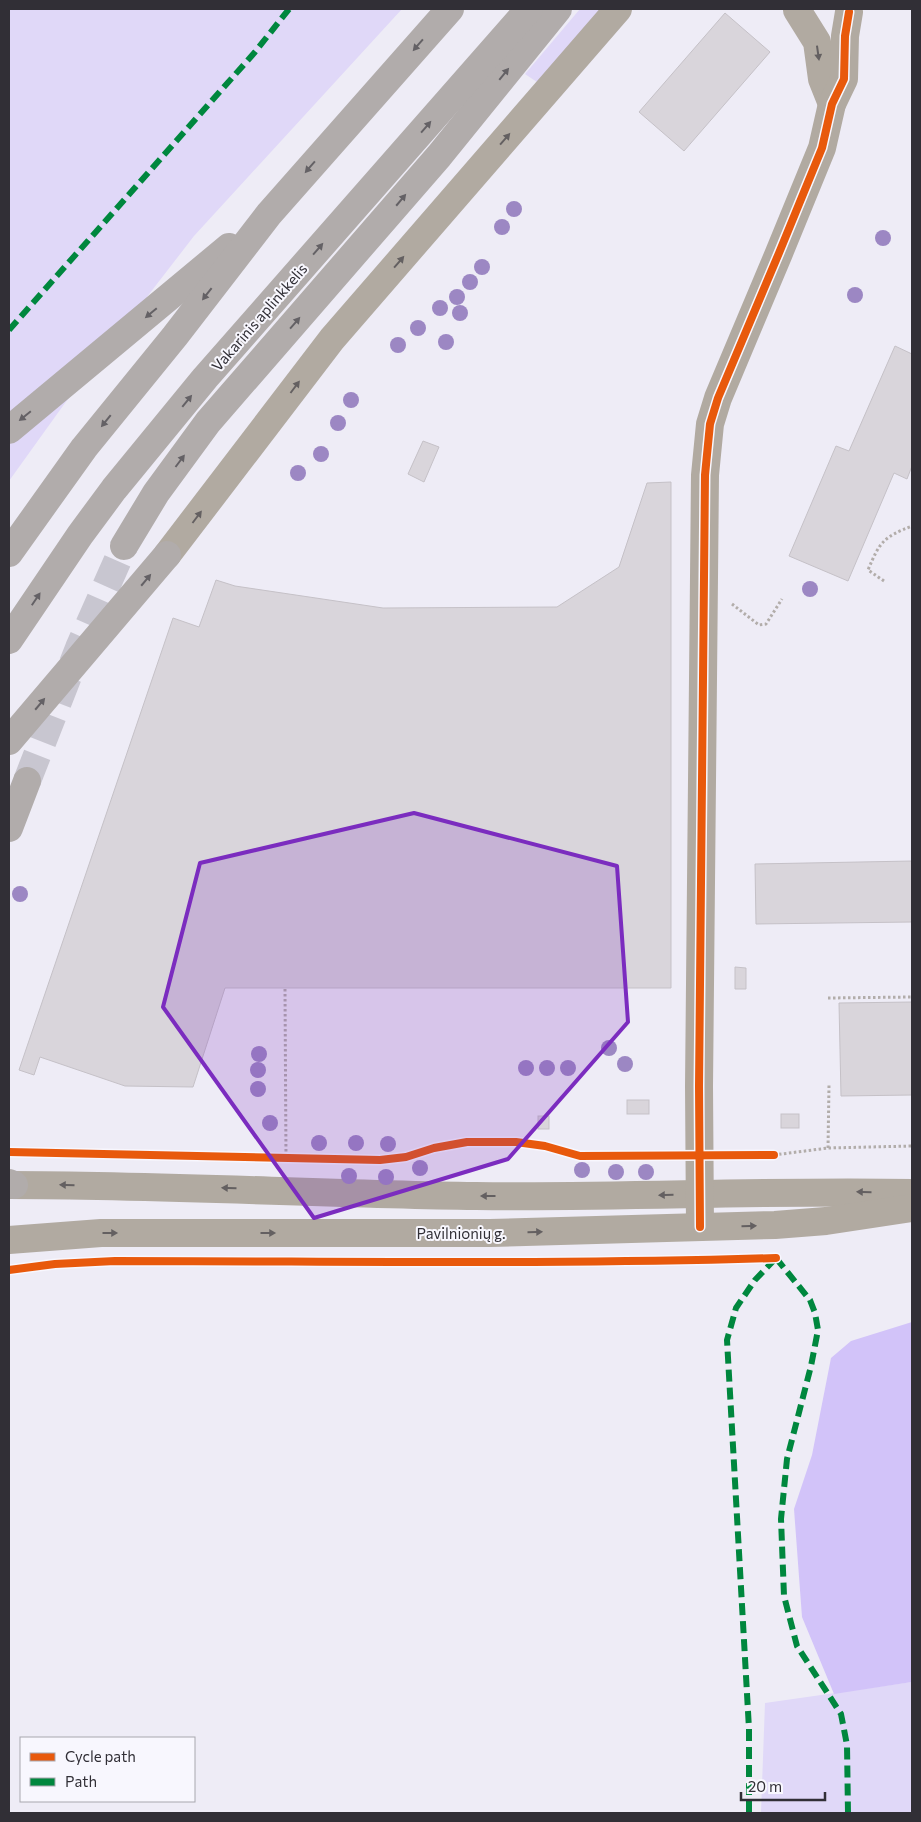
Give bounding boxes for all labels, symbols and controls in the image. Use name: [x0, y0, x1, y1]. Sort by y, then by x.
one-way arrow: [412, 39, 423, 52]
one-way arrow: [815, 46, 823, 62]
one-way arrow: [499, 68, 510, 81]
one-way arrow: [420, 121, 431, 134]
one-way arrow: [499, 134, 511, 146]
one-way arrow: [304, 161, 316, 173]
one-way arrow: [396, 194, 407, 207]
one-way arrow: [313, 243, 324, 256]
one-way arrow: [393, 257, 405, 269]
street label: Vakarinis aplinkkelis: [207, 259, 311, 374]
one-way arrow: [202, 287, 212, 301]
one-way arrow: [145, 307, 158, 318]
one-way arrow: [290, 317, 301, 330]
one-way arrow: [290, 381, 301, 394]
one-way arrow: [181, 394, 192, 407]
one-way arrow: [19, 411, 32, 422]
one-way arrow: [100, 415, 111, 428]
one-way arrow: [174, 455, 185, 468]
one-way arrow: [191, 510, 202, 523]
one-way arrow: [140, 574, 151, 586]
one-way arrow: [31, 593, 41, 606]
one-way arrow: [35, 697, 46, 710]
one-way arrow: [59, 1181, 75, 1189]
one-way arrow: [221, 1184, 237, 1192]
one-way arrow: [855, 1188, 871, 1196]
one-way arrow: [658, 1191, 674, 1199]
one-way arrow: [480, 1192, 496, 1200]
one-way arrow: [741, 1221, 757, 1229]
street label: Pavilnionių g.: [416, 1224, 506, 1242]
one-way arrow: [527, 1228, 543, 1236]
one-way arrow: [102, 1229, 118, 1237]
one-way arrow: [260, 1229, 276, 1237]
legend: [20, 1737, 195, 1802]
text: Cycle path: [65, 1747, 136, 1765]
scale bar: [741, 1770, 825, 1802]
text: Path: [65, 1772, 97, 1790]
text: 20 m: [748, 1777, 782, 1795]

